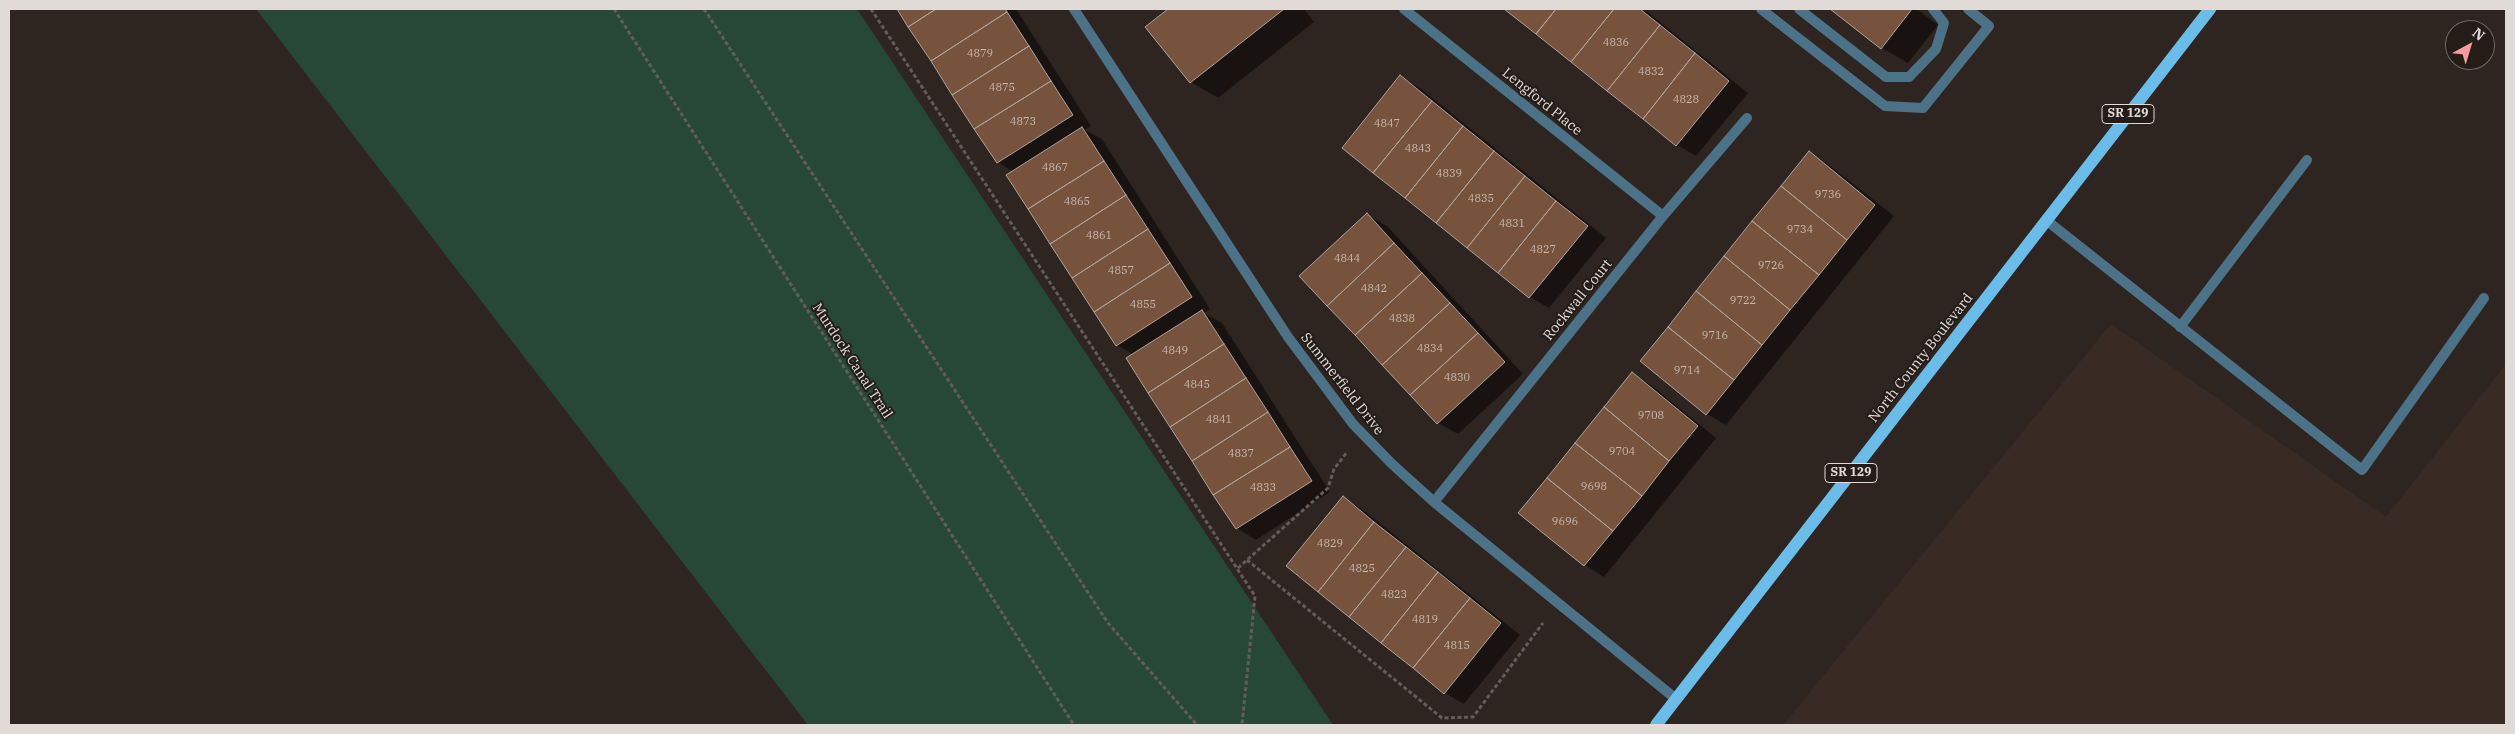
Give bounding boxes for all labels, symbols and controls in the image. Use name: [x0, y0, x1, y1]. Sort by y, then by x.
north arrow: [2445, 20, 2495, 70]
text: N: [2469, 24, 2489, 45]
house number: 4836: [1603, 36, 1629, 50]
house number: 4879: [967, 47, 993, 61]
street label: Lengford Place: [1499, 65, 1585, 139]
house number: 4832: [1638, 65, 1664, 79]
house number: 4875: [989, 81, 1015, 95]
house number: 4828: [1673, 93, 1699, 107]
road number: SR 129: [2102, 105, 2154, 124]
house number: 4873: [1010, 115, 1036, 129]
house number: 4847: [1374, 117, 1400, 131]
house number: 4843: [1405, 142, 1431, 156]
house number: 4867: [1042, 161, 1068, 175]
house number: 4839: [1436, 167, 1462, 181]
house number: 9736: [1815, 188, 1841, 202]
house number: 4835: [1468, 192, 1494, 206]
house number: 4865: [1064, 195, 1090, 209]
house number: 4831: [1499, 217, 1525, 231]
house number: 9734: [1787, 223, 1813, 237]
house number: 4861: [1086, 229, 1112, 243]
house number: 4827: [1530, 243, 1556, 257]
house number: 4844: [1334, 252, 1360, 266]
street label: Rockwall Court: [1540, 256, 1616, 344]
house number: 9726: [1758, 259, 1784, 273]
house number: 4857: [1108, 264, 1134, 278]
house number: 4842: [1361, 282, 1387, 296]
street label: North County Boulevard: [1865, 290, 1977, 426]
house number: 9722: [1730, 294, 1756, 308]
house number: 4855: [1130, 298, 1156, 312]
street label: Murdock Canal Trail: [808, 300, 896, 422]
house number: 4838: [1389, 312, 1415, 326]
house number: 9716: [1702, 329, 1728, 343]
street label: Summerfield Drive: [1297, 330, 1387, 438]
house number: 4834: [1417, 342, 1443, 356]
house number: 4849: [1162, 344, 1188, 358]
house number: 9714: [1674, 364, 1700, 378]
house number: 4830: [1444, 371, 1470, 385]
house number: 4845: [1184, 378, 1210, 392]
house number: 9708: [1638, 409, 1664, 423]
house number: 4841: [1206, 413, 1232, 427]
house number: 9704: [1609, 445, 1635, 459]
house number: 4837: [1228, 447, 1254, 461]
road number: SR 129: [1825, 463, 1877, 482]
house number: 9698: [1581, 480, 1607, 494]
house number: 4833: [1250, 481, 1276, 495]
house number: 9696: [1552, 515, 1578, 529]
house number: 4829: [1317, 537, 1343, 551]
house number: 4825: [1349, 562, 1375, 576]
house number: 4823: [1381, 588, 1407, 602]
house number: 4819: [1412, 613, 1438, 627]
house number: 4815: [1444, 639, 1470, 653]

